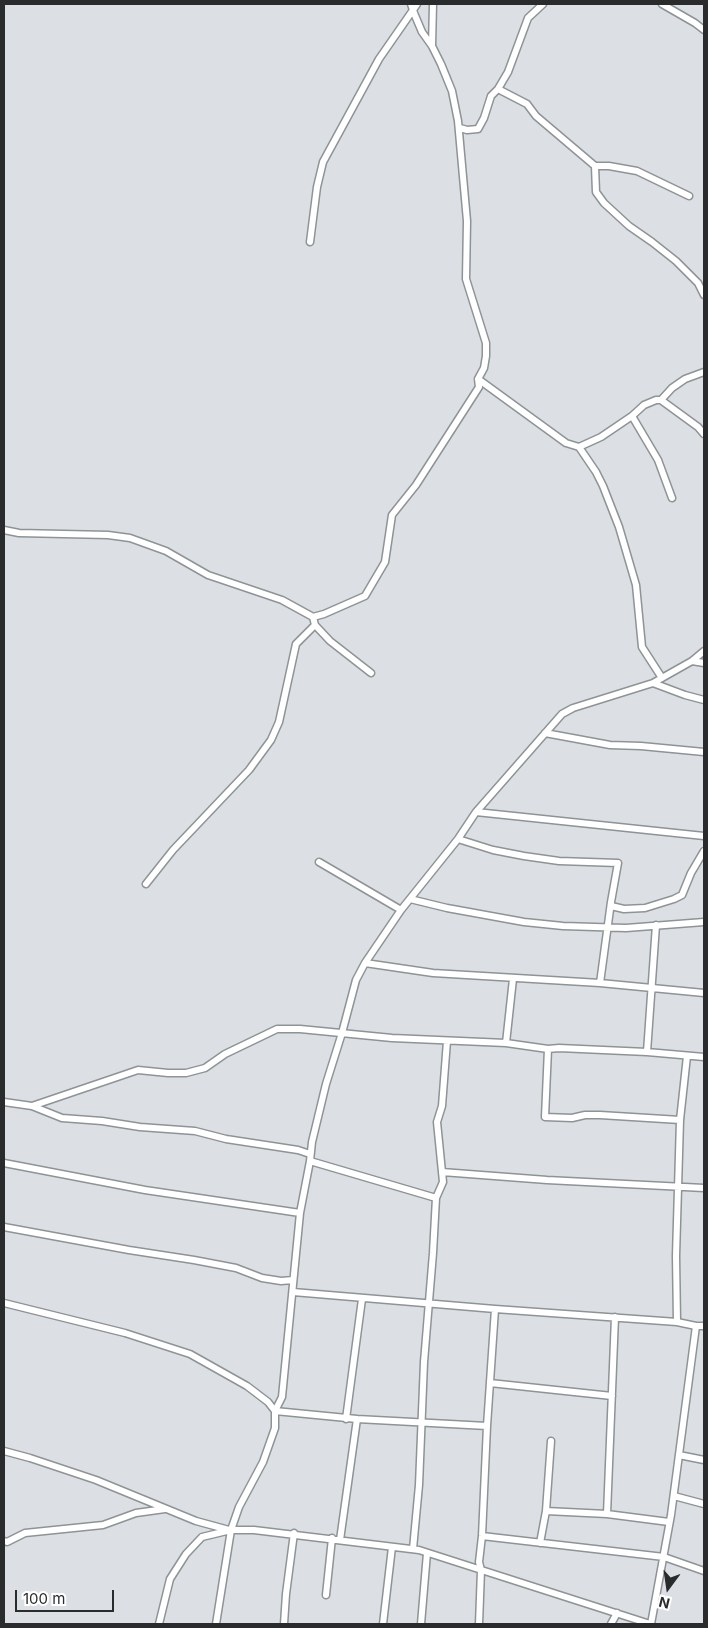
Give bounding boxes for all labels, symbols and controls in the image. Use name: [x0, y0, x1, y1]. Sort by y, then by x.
north arrow: [643, 1563, 693, 1613]
scale bar: [18, 1580, 116, 1612]
text: 100 m: [23, 1589, 65, 1608]
text: N: [657, 1594, 671, 1613]

